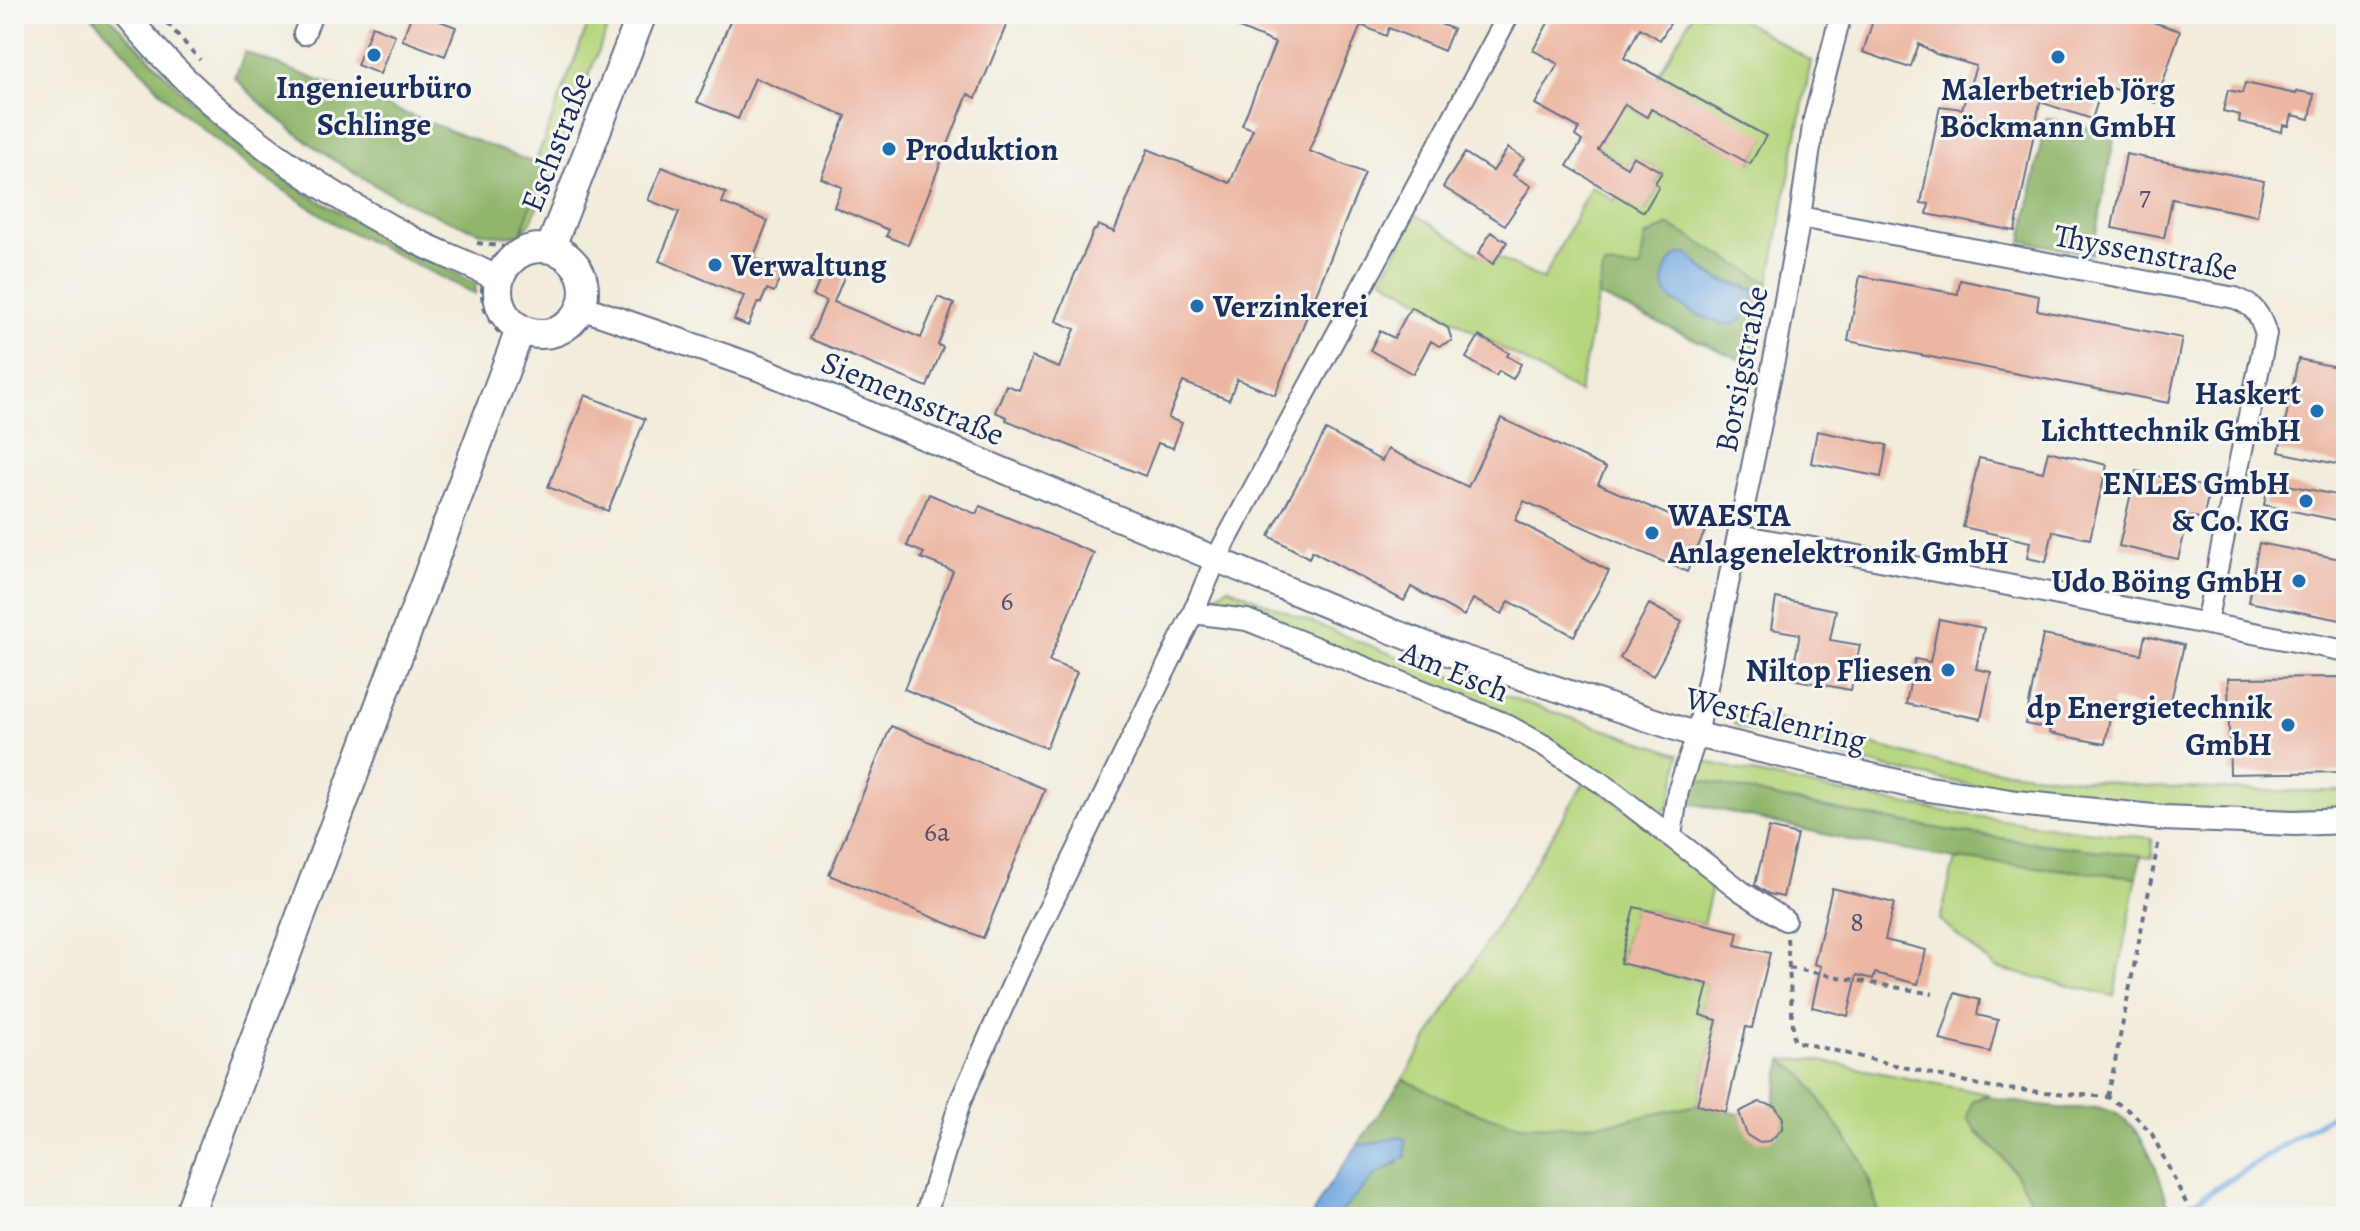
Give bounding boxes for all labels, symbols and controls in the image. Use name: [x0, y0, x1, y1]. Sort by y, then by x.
marker: Ingenieurbüro Schlinge: [365, 46, 383, 64]
marker: Malerbetrieb Jörg Böckmann GmbH: [2049, 48, 2067, 66]
place label: Ingenieurbüro Schlinge: [276, 65, 472, 146]
street label: Eschstraße: [509, 66, 603, 218]
place label: Malerbetrieb Jörg Böckmann GmbH: [1940, 67, 2176, 148]
place label: Produktion: [905, 127, 1058, 171]
marker: Produktion: [880, 140, 898, 158]
house number: 7: [2139, 177, 2151, 215]
street label: Thyssenstraße: [2050, 213, 2242, 291]
place label: Verwaltung: [730, 243, 887, 287]
marker: Verwaltung: [706, 256, 724, 274]
street label: Borsigstraße: [1703, 282, 1779, 456]
place label: Verzinkerei: [1212, 284, 1368, 328]
marker: Verzinkerei: [1188, 297, 1206, 315]
street label: Siemensstraße: [815, 340, 1011, 456]
place label: Haskert Lichttechnik GmbH: [2040, 371, 2301, 452]
marker: Haskert Lichttechnik GmbH: [2308, 402, 2326, 420]
place label: ENLES GmbH & Co. KG: [2102, 461, 2290, 542]
marker: ENLES GmbH & Co. KG: [2297, 492, 2315, 510]
place label: WAESTA Anlagenelektronik GmbH: [1667, 493, 2009, 574]
marker: WAESTA Anlagenelektronik GmbH: [1643, 524, 1661, 542]
place label: Udo Böing GmbH: [2051, 559, 2283, 603]
marker: Udo Böing GmbH: [2290, 572, 2308, 590]
house number: 6: [1001, 582, 1014, 620]
street label: Am Esch: [1393, 629, 1516, 713]
place label: Niltop Fliesen: [1746, 648, 1932, 692]
marker: Niltop Fliesen: [1939, 661, 1957, 679]
street label: Westfalenring: [1680, 675, 1871, 763]
place label: dp Energietechnik GmbH: [2027, 685, 2272, 766]
marker: dp Energietechnik GmbH: [2279, 716, 2297, 734]
house number: 6a: [924, 813, 950, 851]
house number: 8: [1850, 903, 1864, 941]

